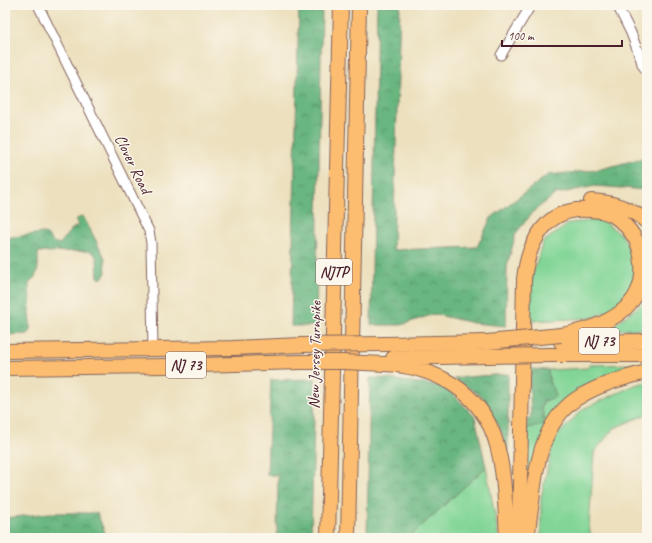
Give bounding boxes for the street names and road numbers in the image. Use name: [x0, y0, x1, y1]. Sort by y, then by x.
street label: Clover Road: [110, 131, 157, 199]
road number: NJTP: [316, 259, 352, 285]
street label: New Jersey Turnpike: [304, 299, 326, 409]
road number: NJ 73: [579, 328, 619, 354]
road number: NJ 73: [166, 352, 206, 378]

